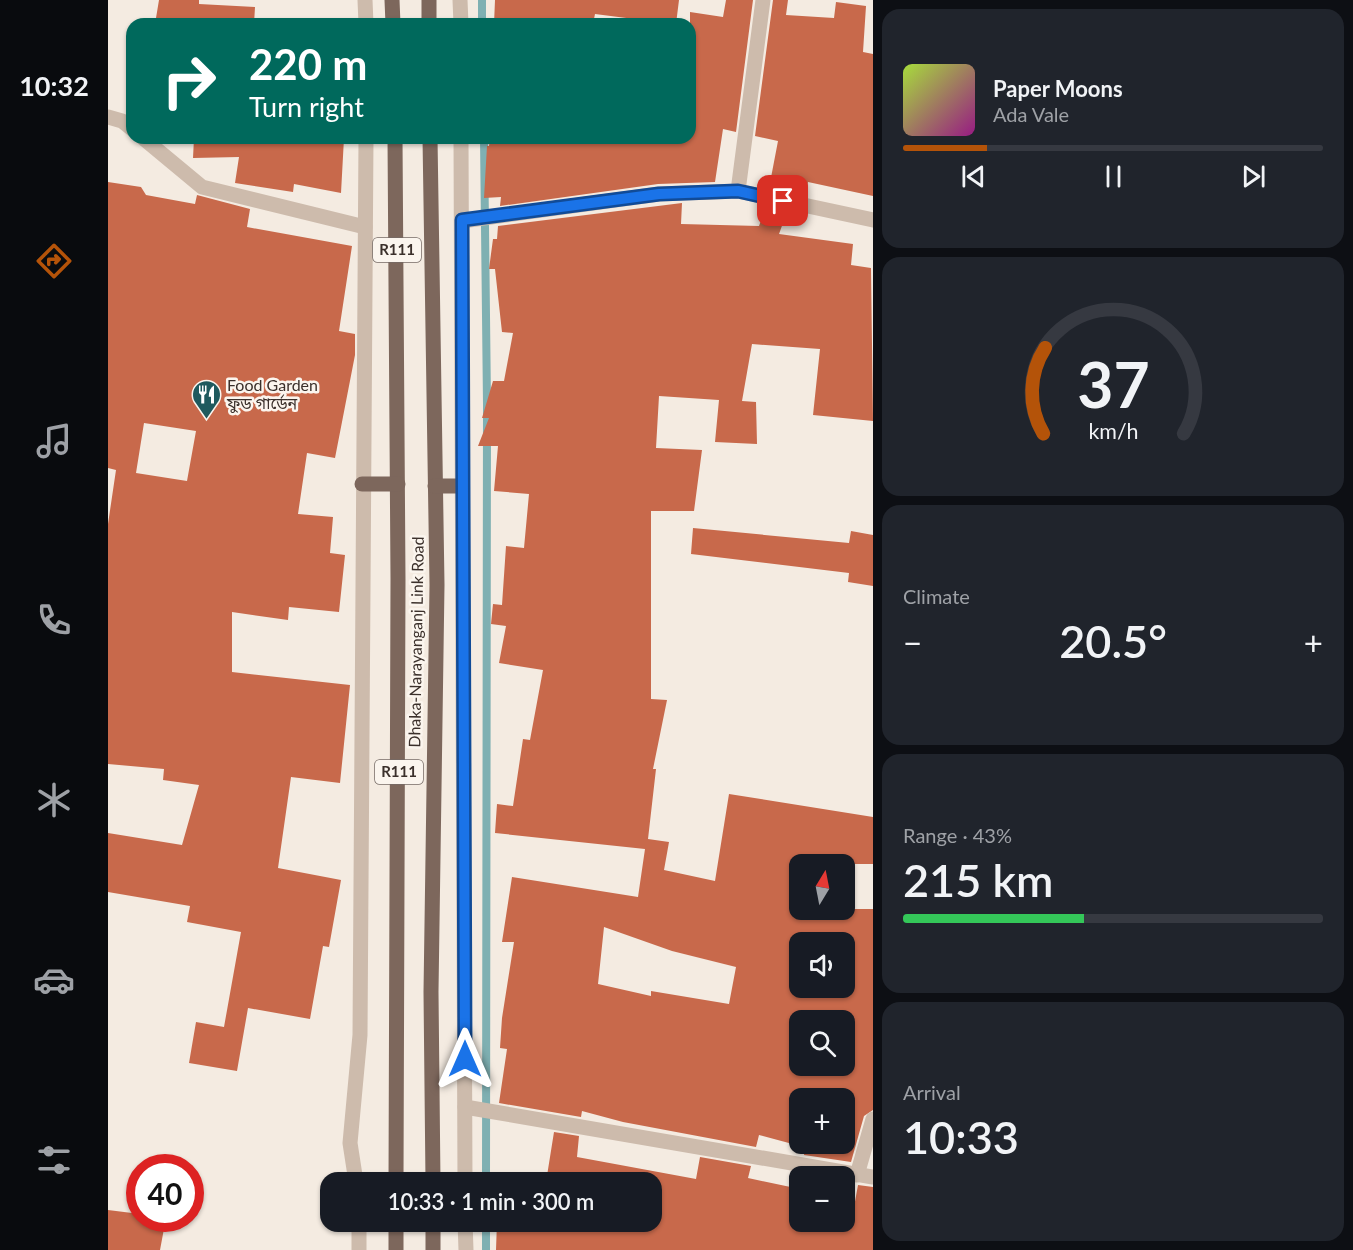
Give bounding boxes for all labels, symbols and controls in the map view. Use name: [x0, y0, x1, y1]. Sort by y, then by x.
text: 220 m: [249, 39, 367, 89]
icon: right: [150, 42, 228, 120]
text: 10:32: [19, 69, 89, 102]
text: Paper Moons: [993, 75, 1123, 102]
text: Turn right: [249, 90, 364, 123]
text: Ada Vale: [993, 102, 1069, 126]
icon: previous: [957, 160, 990, 193]
icon: pause: [1097, 160, 1130, 193]
icon: next: [1237, 160, 1270, 193]
pin: [757, 175, 808, 226]
icon: arrive: [766, 184, 799, 217]
road number: R111: [373, 238, 421, 262]
icon: directions: [33, 240, 75, 282]
text: 37: [1077, 346, 1149, 421]
place label: Food Garden ফুড গার্ডেন: [226, 375, 318, 413]
restaurant icon: Food Garden ফুড গার্ডেন: [190, 378, 222, 420]
text: km/h: [1088, 418, 1138, 444]
icon: music: [33, 420, 75, 462]
street label: Dhaka-Narayanganj Link Road: [404, 536, 427, 748]
text: Climate: [903, 584, 970, 608]
icon: phone: [33, 599, 75, 641]
text: 20.5°: [1059, 614, 1167, 668]
text: −: [903, 622, 922, 662]
text: +: [1304, 622, 1323, 662]
road number: R111: [375, 760, 423, 784]
icon: climate: [33, 779, 75, 821]
text: Range · 43%: [903, 823, 1012, 847]
text: 215 km: [903, 853, 1053, 907]
north arrow: [789, 854, 855, 920]
map controls: [789, 854, 855, 1232]
button: sound: [789, 932, 855, 998]
icon: car: [33, 959, 75, 1001]
button: search: [789, 1010, 855, 1076]
position arrow: [433, 1027, 497, 1091]
text: Arrival: [903, 1080, 961, 1104]
button: +: [789, 1088, 855, 1154]
text: 10:33: [903, 1110, 1019, 1164]
icon: filters: [33, 1139, 75, 1181]
speed limit sign: 40: [126, 1154, 204, 1232]
button: −: [789, 1166, 855, 1232]
text: 10:33 · 1 min · 300 m: [388, 1188, 594, 1215]

